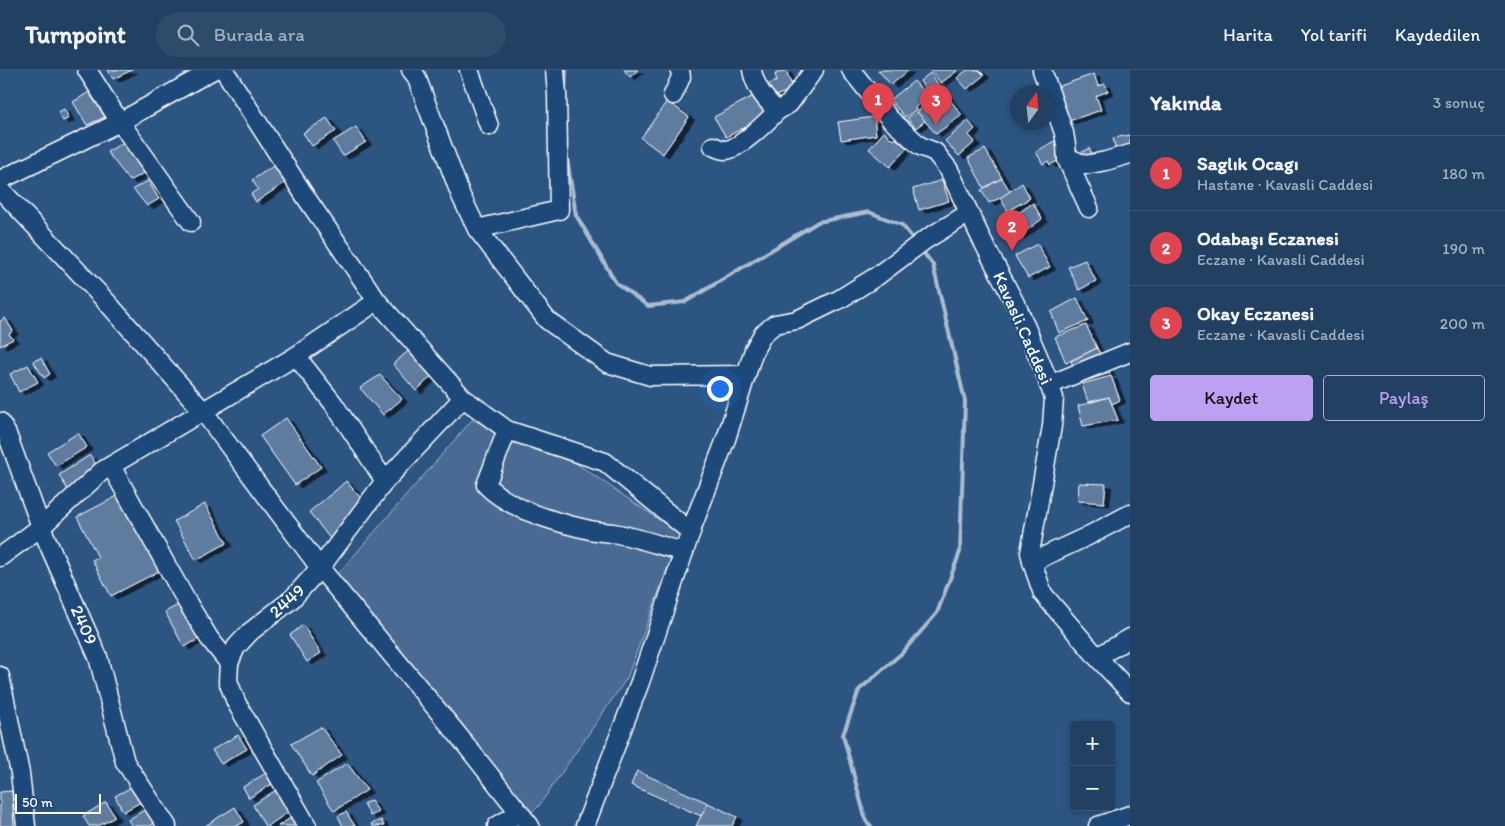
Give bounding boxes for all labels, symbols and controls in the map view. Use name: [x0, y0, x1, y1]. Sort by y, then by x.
search box: [156, 12, 506, 57]
text: Turnpoint: [25, 20, 126, 49]
icon: search: [174, 21, 202, 49]
text: Burada ara: [214, 23, 305, 46]
text: Harita: [1223, 24, 1273, 46]
text: Yol tarifi: [1301, 24, 1367, 46]
text: Kaydedilen: [1395, 24, 1480, 46]
pin: 1: [862, 83, 894, 124]
pin: 3: [920, 84, 952, 125]
north arrow: [1010, 85, 1055, 130]
text: Yakında: [1150, 90, 1222, 115]
text: 3 sonuç: [1433, 93, 1485, 112]
text: Saglık Ocagı: [1197, 152, 1299, 175]
text: 1: [1162, 164, 1170, 183]
text: 180 m: [1442, 164, 1485, 183]
text: Hastane · Kavasli Caddesi: [1197, 175, 1373, 194]
pin: 2: [996, 210, 1028, 251]
text: Odabaşı Eczanesi: [1197, 227, 1339, 250]
text: 2: [1162, 239, 1170, 258]
text: 190 m: [1442, 239, 1485, 258]
text: Eczane · Kavasli Caddesi: [1197, 250, 1365, 269]
street label: Kavasli Caddesi: [988, 268, 1058, 388]
text: Okay Eczanesi: [1197, 302, 1314, 325]
text: 3: [1162, 314, 1170, 333]
text: 200 m: [1440, 314, 1485, 333]
text: Eczane · Kavasli Caddesi: [1197, 325, 1365, 344]
button: Kaydet: [1150, 375, 1313, 421]
button: Paylaş: [1323, 375, 1485, 421]
your location: [707, 376, 733, 402]
street label: 2449: [265, 579, 309, 623]
street label: 2409: [66, 602, 102, 648]
map controls: [1070, 721, 1115, 811]
button: +: [1070, 721, 1115, 766]
button: −: [1070, 766, 1115, 811]
scale bar: [15, 791, 101, 814]
text: 50 m: [22, 794, 53, 811]

